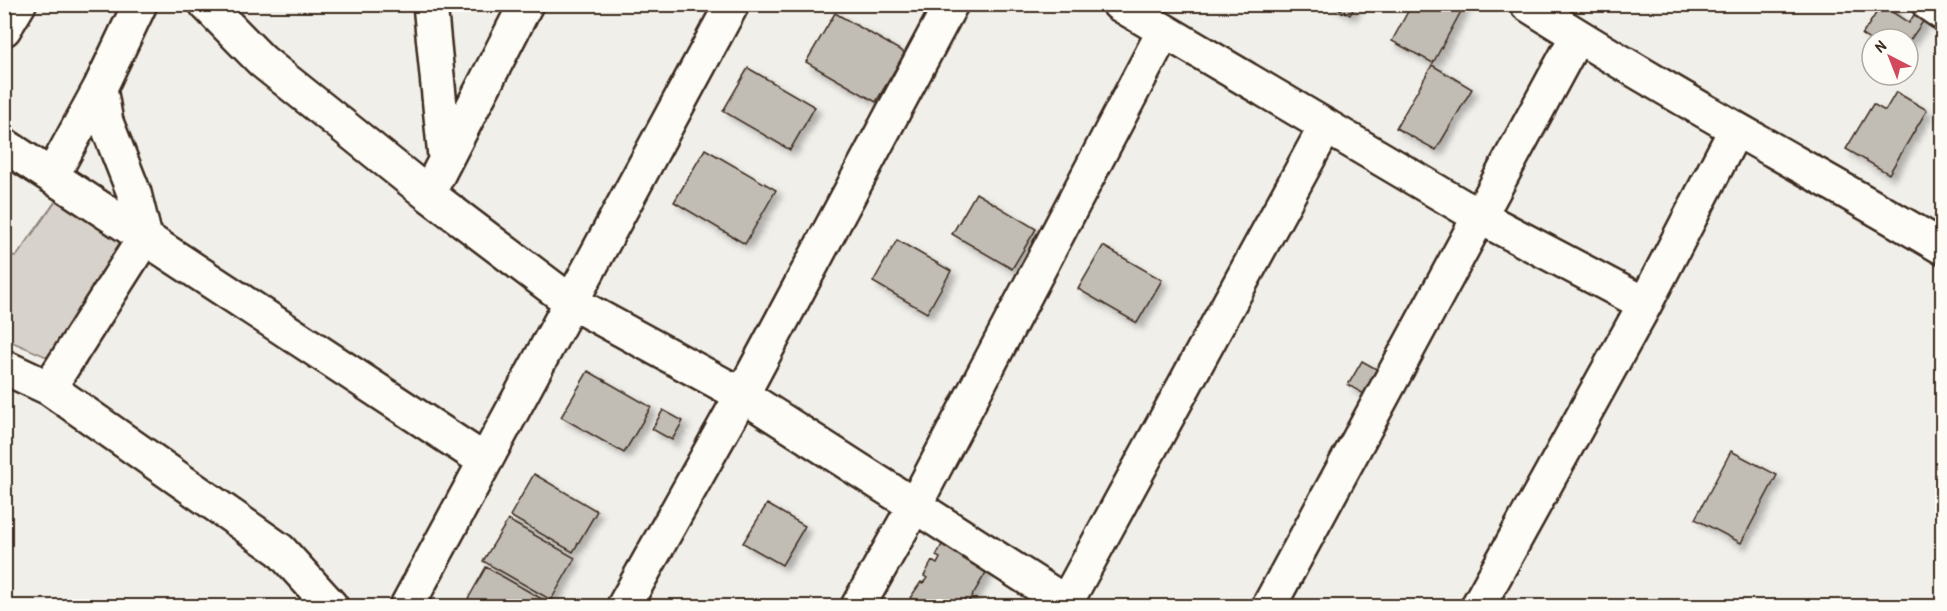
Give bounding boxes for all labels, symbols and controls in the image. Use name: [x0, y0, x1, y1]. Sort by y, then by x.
north arrow: [1860, 27, 1920, 87]
text: N: [1869, 35, 1891, 57]

